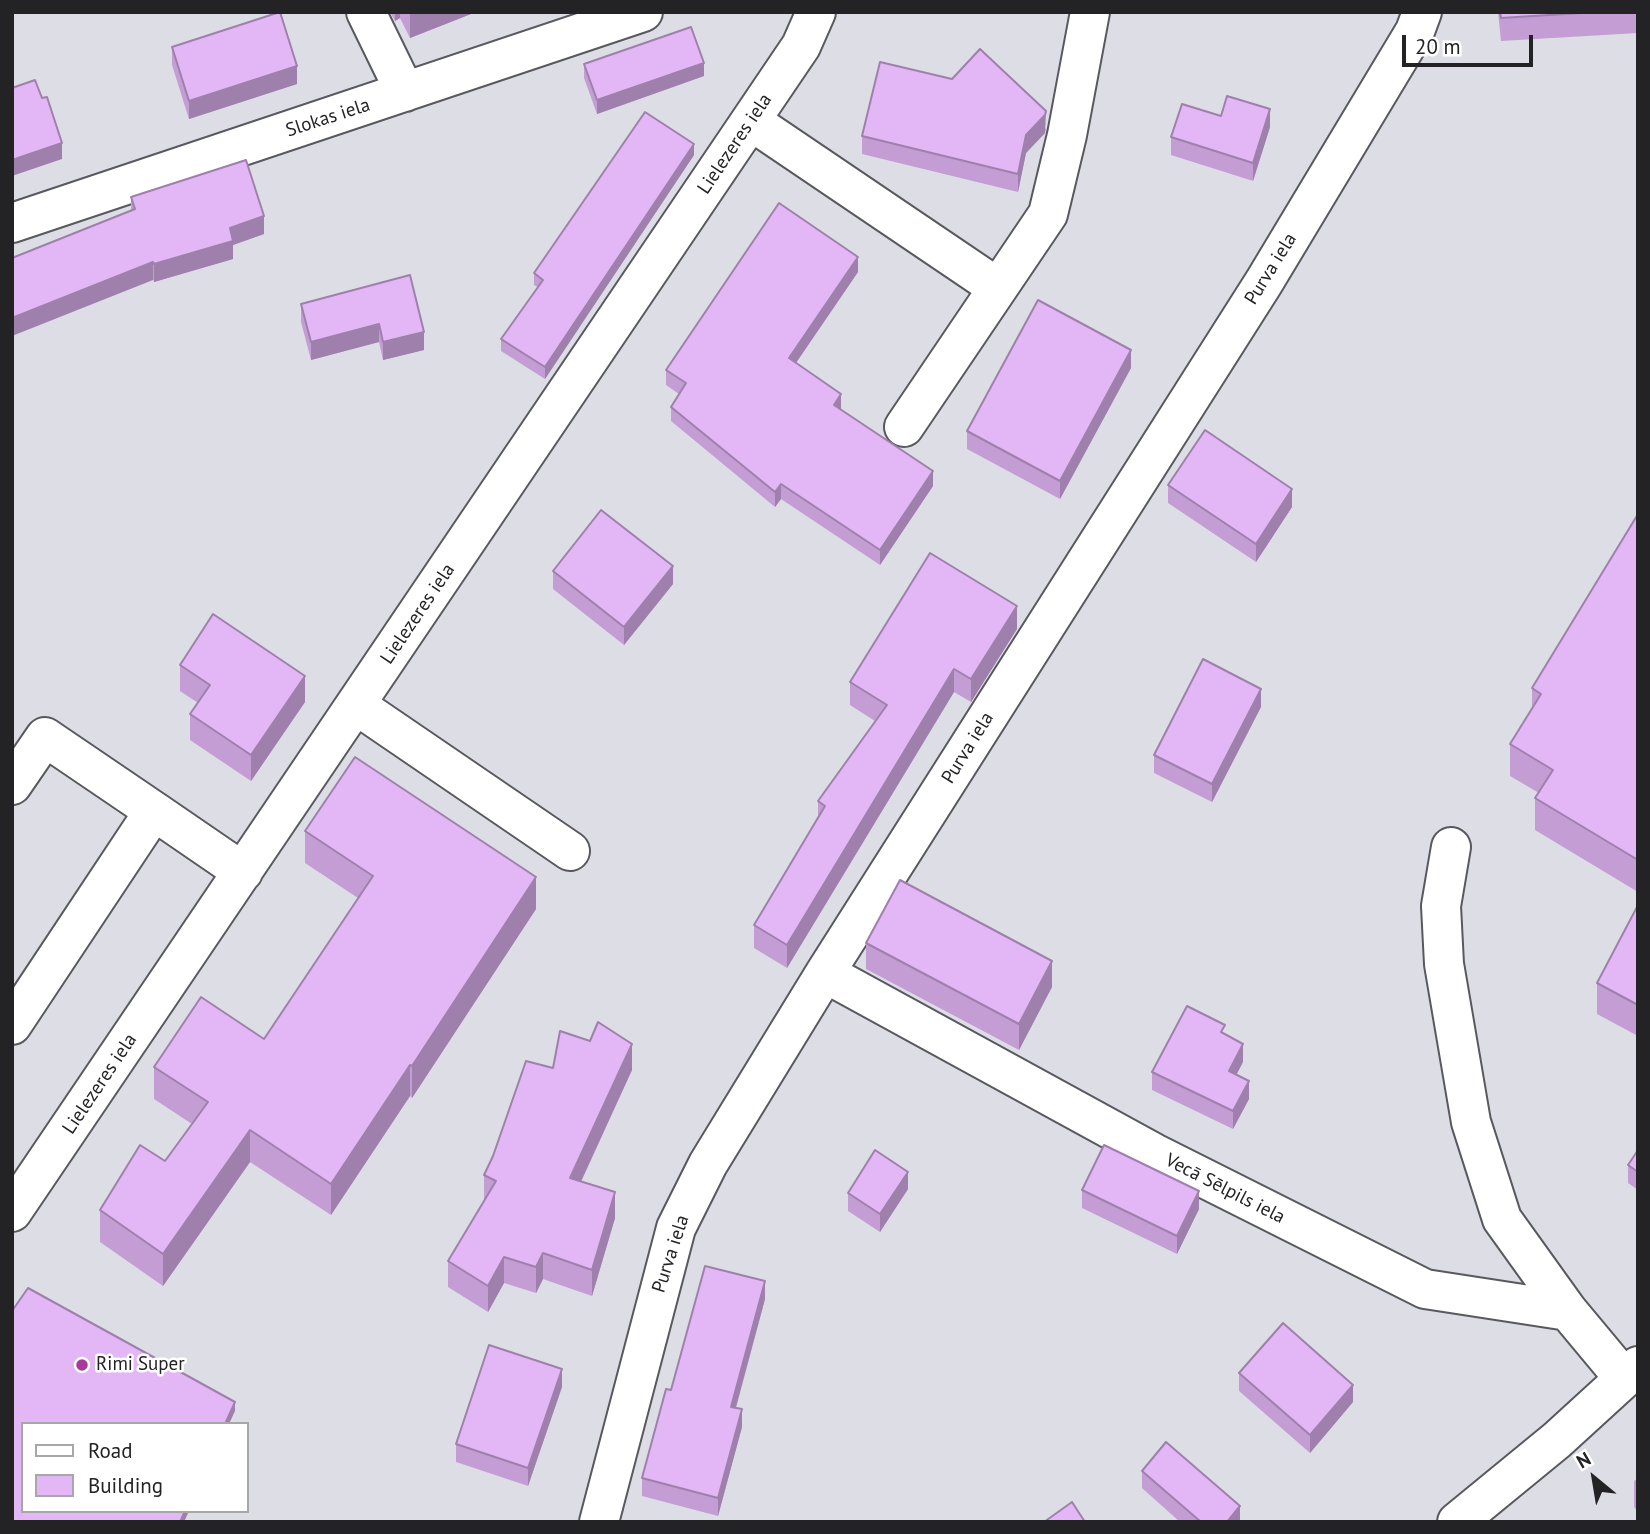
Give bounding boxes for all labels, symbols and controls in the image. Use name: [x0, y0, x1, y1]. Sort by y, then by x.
scale bar: [1405, 21, 1536, 65]
text: 20 m: [1415, 33, 1461, 60]
street label: Lielezeres iela: [693, 89, 777, 199]
street label: Slokas iela: [283, 94, 373, 142]
street label: Purva iela: [1240, 229, 1302, 309]
street label: Lielezeres iela: [376, 559, 460, 669]
street label: Purva iela: [937, 708, 999, 788]
street label: Lielezeres iela: [58, 1029, 142, 1139]
street label: Vecā Sēlpils iela: [1161, 1149, 1289, 1229]
street label: Purva iela: [648, 1212, 694, 1296]
place label: Rimi Super: [96, 1354, 185, 1376]
marker: Rimi Super: [74, 1357, 90, 1373]
legend: [21, 1422, 248, 1513]
text: Road: [88, 1437, 132, 1464]
north arrow: [1559, 1443, 1629, 1513]
text: N: [1572, 1446, 1595, 1473]
text: Building: [88, 1472, 163, 1499]

